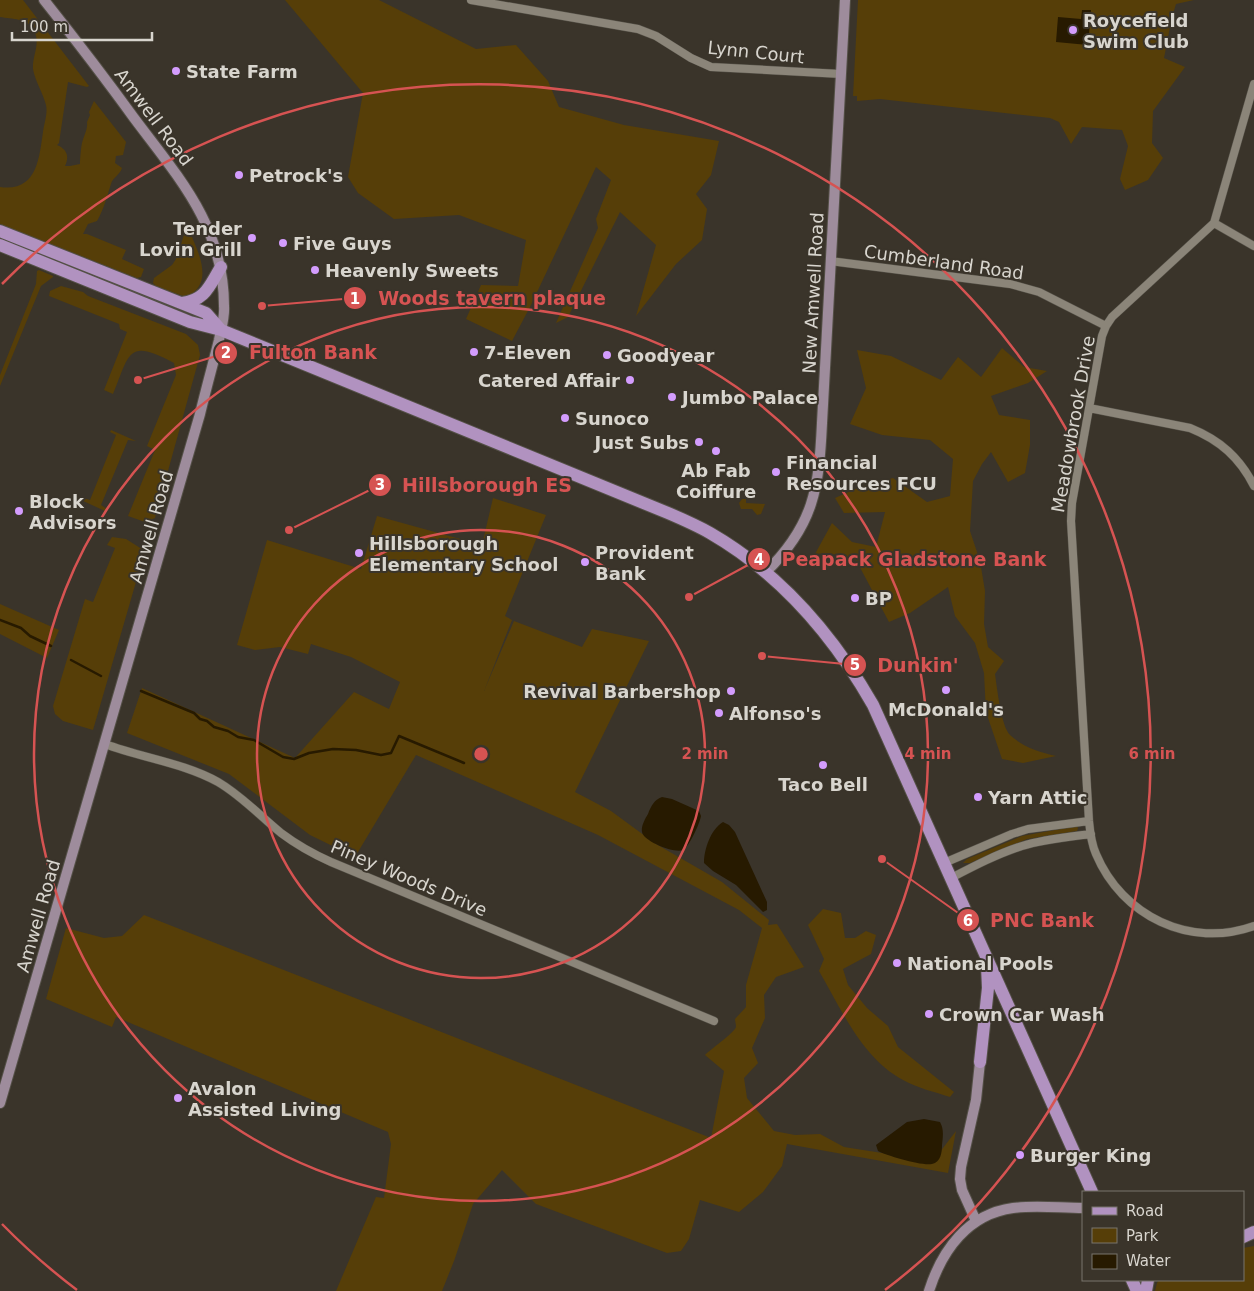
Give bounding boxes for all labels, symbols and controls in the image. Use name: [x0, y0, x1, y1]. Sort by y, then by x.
scale bar: [12, 10, 152, 42]
place label: Roycefield Swim Club: [1083, 10, 1189, 52]
text: 100 m: [20, 18, 68, 36]
marker: Roycefield Swim Club: [1067, 24, 1079, 36]
street label: Lynn Court: [707, 36, 805, 68]
place label: State Farm: [186, 61, 298, 82]
street label: Amwell Road: [111, 64, 197, 170]
marker: State Farm: [170, 65, 182, 77]
place label: Petrock's: [249, 165, 343, 186]
marker: Petrock's: [233, 169, 245, 181]
street label: New Amwell Road: [798, 212, 828, 374]
place label: Tender Lovin Grill: [139, 218, 242, 260]
marker: Tender Lovin Grill: [246, 232, 258, 244]
place label: Five Guys: [293, 233, 392, 254]
marker: Five Guys: [277, 237, 289, 249]
street label: Cumberland Road: [863, 240, 1025, 284]
place label: Heavenly Sweets: [325, 260, 499, 281]
marker: Heavenly Sweets: [309, 264, 321, 276]
callout: Woods tavern plaque: [343, 281, 615, 315]
text: Woods tavern plaque: [378, 287, 606, 309]
text: 1: [350, 290, 360, 308]
street label: Meadowbrook Drive: [1047, 334, 1099, 514]
callout: Fulton Bank: [214, 336, 386, 370]
text: Fulton Bank: [249, 341, 377, 363]
place label: 7-Eleven: [484, 342, 571, 363]
text: 2: [221, 344, 231, 362]
place label: Goodyear: [617, 345, 714, 366]
marker: 7-Eleven: [468, 346, 480, 358]
marker: Goodyear: [601, 349, 613, 361]
place label: Catered Affair: [478, 370, 620, 391]
marker: Catered Affair: [624, 374, 636, 386]
place label: Jumbo Palace: [680, 387, 818, 408]
marker: Jumbo Palace: [666, 391, 678, 403]
place label: Sunoco: [575, 408, 649, 429]
marker: Sunoco: [559, 412, 571, 424]
place label: Just Subs: [593, 432, 689, 453]
marker: Just Subs: [693, 436, 705, 448]
marker: Ab Fab Coiffure: [710, 445, 722, 457]
place label: Financial Resources FCU: [786, 452, 937, 494]
place label: Ab Fab Coiffure: [676, 460, 756, 502]
marker: Financial Resources FCU: [770, 466, 782, 478]
street label: Amwell Road: [125, 468, 177, 586]
callout: Hillsborough ES: [367, 468, 582, 502]
text: Hillsborough ES: [402, 474, 572, 496]
text: 3: [375, 476, 385, 494]
place label: Block Advisors: [29, 491, 116, 533]
marker: Block Advisors: [13, 505, 25, 517]
place label: Hillsborough Elementary School: [369, 533, 558, 575]
place label: Provident Bank: [595, 542, 694, 584]
callout: Peapack Gladstone Bank: [747, 542, 1057, 576]
marker: Hillsborough Elementary School: [353, 547, 365, 559]
text: Peapack Gladstone Bank: [781, 548, 1047, 570]
text: 4: [754, 551, 764, 569]
marker: Provident Bank: [579, 556, 591, 568]
place label: BP: [865, 588, 892, 609]
marker: BP: [849, 592, 861, 604]
callout: Dunkin': [842, 648, 969, 682]
text: Dunkin': [877, 654, 959, 676]
text: 5: [850, 656, 860, 674]
place label: Revival Barbershop: [523, 681, 721, 702]
marker: McDonald's: [940, 684, 952, 696]
marker: Revival Barbershop: [725, 685, 737, 697]
place label: McDonald's: [888, 699, 1004, 720]
place label: Alfonso's: [729, 703, 821, 724]
marker: Alfonso's: [713, 707, 725, 719]
centre of rings: [472, 745, 490, 763]
text: 2 min: [681, 745, 729, 763]
text: 4 min: [904, 745, 952, 763]
text: 6 min: [1128, 745, 1176, 763]
marker: Taco Bell: [817, 759, 829, 771]
place label: Taco Bell: [778, 774, 868, 795]
place label: Yarn Attic: [987, 787, 1087, 808]
marker: Yarn Attic: [972, 791, 984, 803]
street label: Piney Woods Drive: [328, 836, 490, 920]
street label: Amwell Road: [12, 857, 64, 975]
callout: PNC Bank: [955, 903, 1104, 937]
text: PNC Bank: [990, 909, 1094, 931]
text: 6: [963, 912, 973, 930]
place label: National Pools: [907, 953, 1054, 974]
marker: National Pools: [891, 957, 903, 969]
place label: Crown Car Wash: [939, 1004, 1105, 1025]
marker: Crown Car Wash: [923, 1008, 935, 1020]
place label: Avalon Assisted Living: [188, 1078, 341, 1120]
marker: Avalon Assisted Living: [172, 1092, 184, 1104]
place label: Burger King: [1030, 1145, 1151, 1166]
marker: Burger King: [1014, 1149, 1026, 1161]
legend: [1082, 1191, 1244, 1281]
text: Road: [1126, 1202, 1164, 1220]
text: Park: [1126, 1227, 1159, 1245]
text: Water: [1126, 1252, 1171, 1270]

